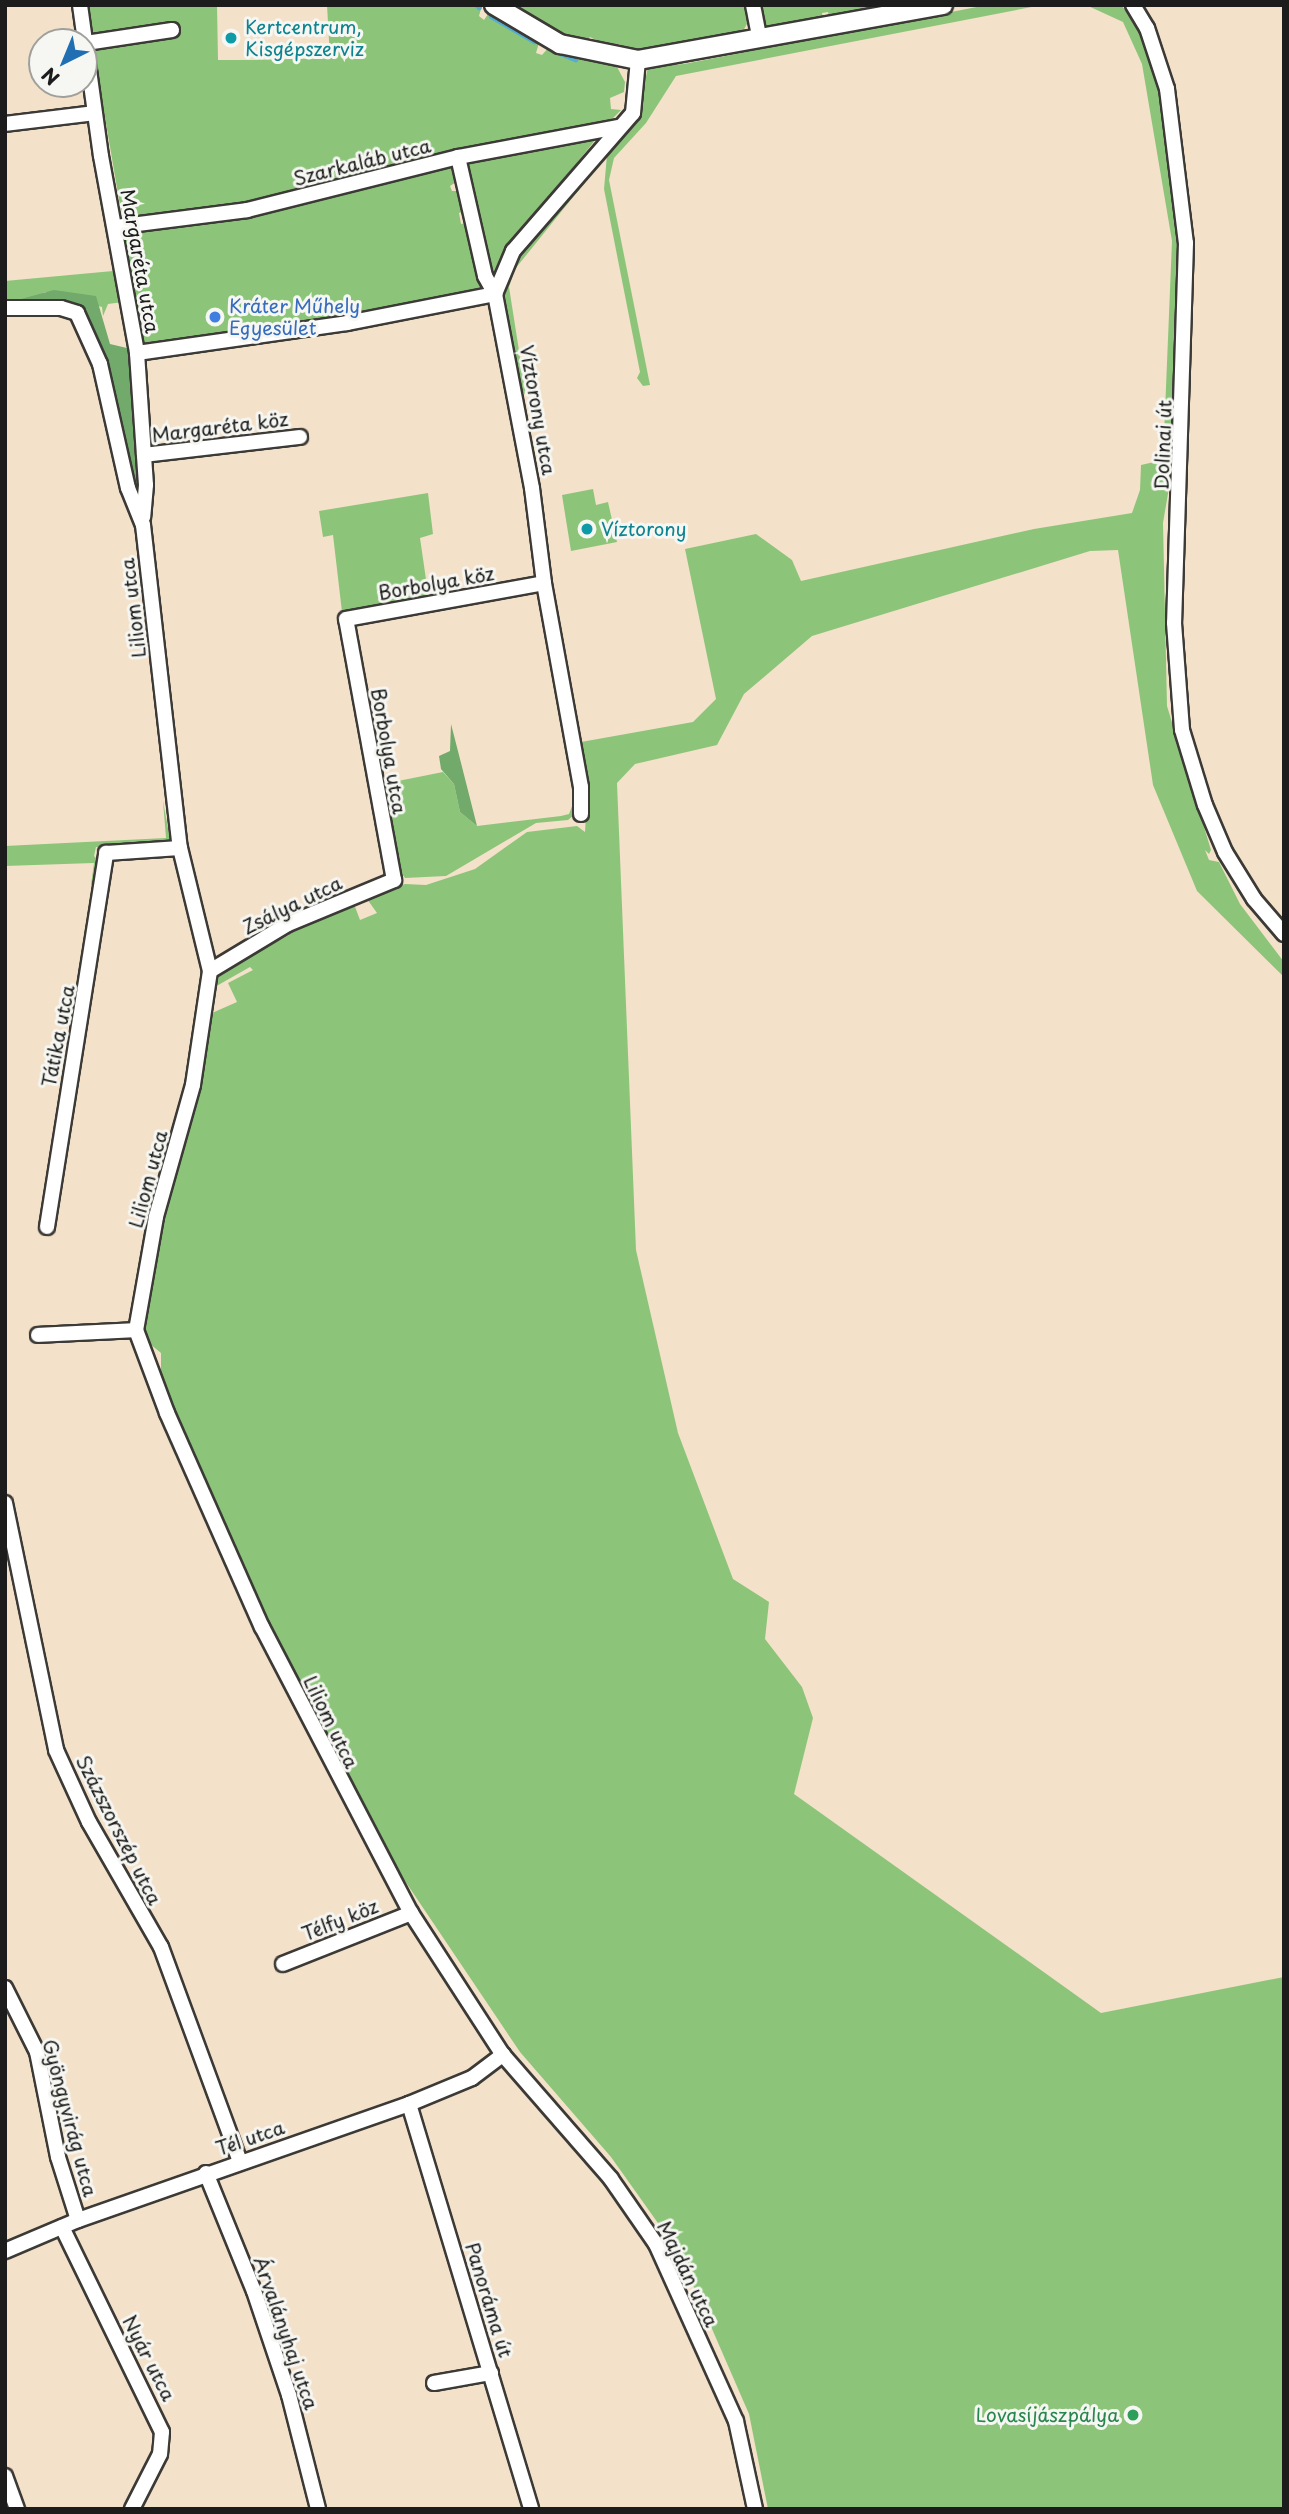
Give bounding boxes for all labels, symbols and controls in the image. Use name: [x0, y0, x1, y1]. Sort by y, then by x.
place label: Kertcentrum, Kisgépszerviz: [245, 16, 364, 60]
north arrow: [28, 28, 98, 98]
marker: Kertcentrum, Kisgépszerviz: [223, 30, 239, 46]
text: N: [35, 62, 65, 92]
street label: Szarkaláb utca: [291, 134, 433, 190]
street label: Margaréta utca: [116, 187, 164, 335]
place label: Kráter Műhely Egyesület: [229, 295, 361, 339]
marker: Kráter Műhely Egyesület: [207, 309, 223, 325]
street label: Víztorony utca: [515, 343, 561, 477]
street label: Dolinai út: [1150, 399, 1176, 491]
street label: Margaréta köz: [150, 407, 290, 447]
place label: Víztorony: [601, 518, 686, 540]
marker: Víztorony: [579, 521, 595, 537]
street label: Liliom utca: [116, 557, 150, 659]
street label: Borbolya köz: [376, 562, 496, 604]
street label: Borbolya utca: [367, 686, 411, 816]
street label: Zsálya utca: [239, 871, 345, 939]
street label: Tátika utca: [37, 983, 79, 1089]
street label: Liliom utca: [124, 1128, 172, 1230]
street label: Liliom utca: [299, 1672, 363, 1772]
street label: Százszorszép utca: [71, 1751, 167, 1909]
street label: Télfy köz: [298, 1894, 382, 1946]
street label: Gyöngyvirág utca: [38, 2037, 102, 2199]
street label: Tél utca: [212, 2115, 288, 2161]
street label: Majdán utca: [652, 2217, 724, 2331]
street label: Panoráma út: [461, 2239, 517, 2361]
street label: Árvalányhaj utca: [249, 2254, 323, 2412]
street label: Nyár utca: [118, 2311, 180, 2405]
place label: Lovasíjászpálya: [976, 2404, 1119, 2426]
marker: Lovasíjászpálya: [1125, 2407, 1141, 2423]

